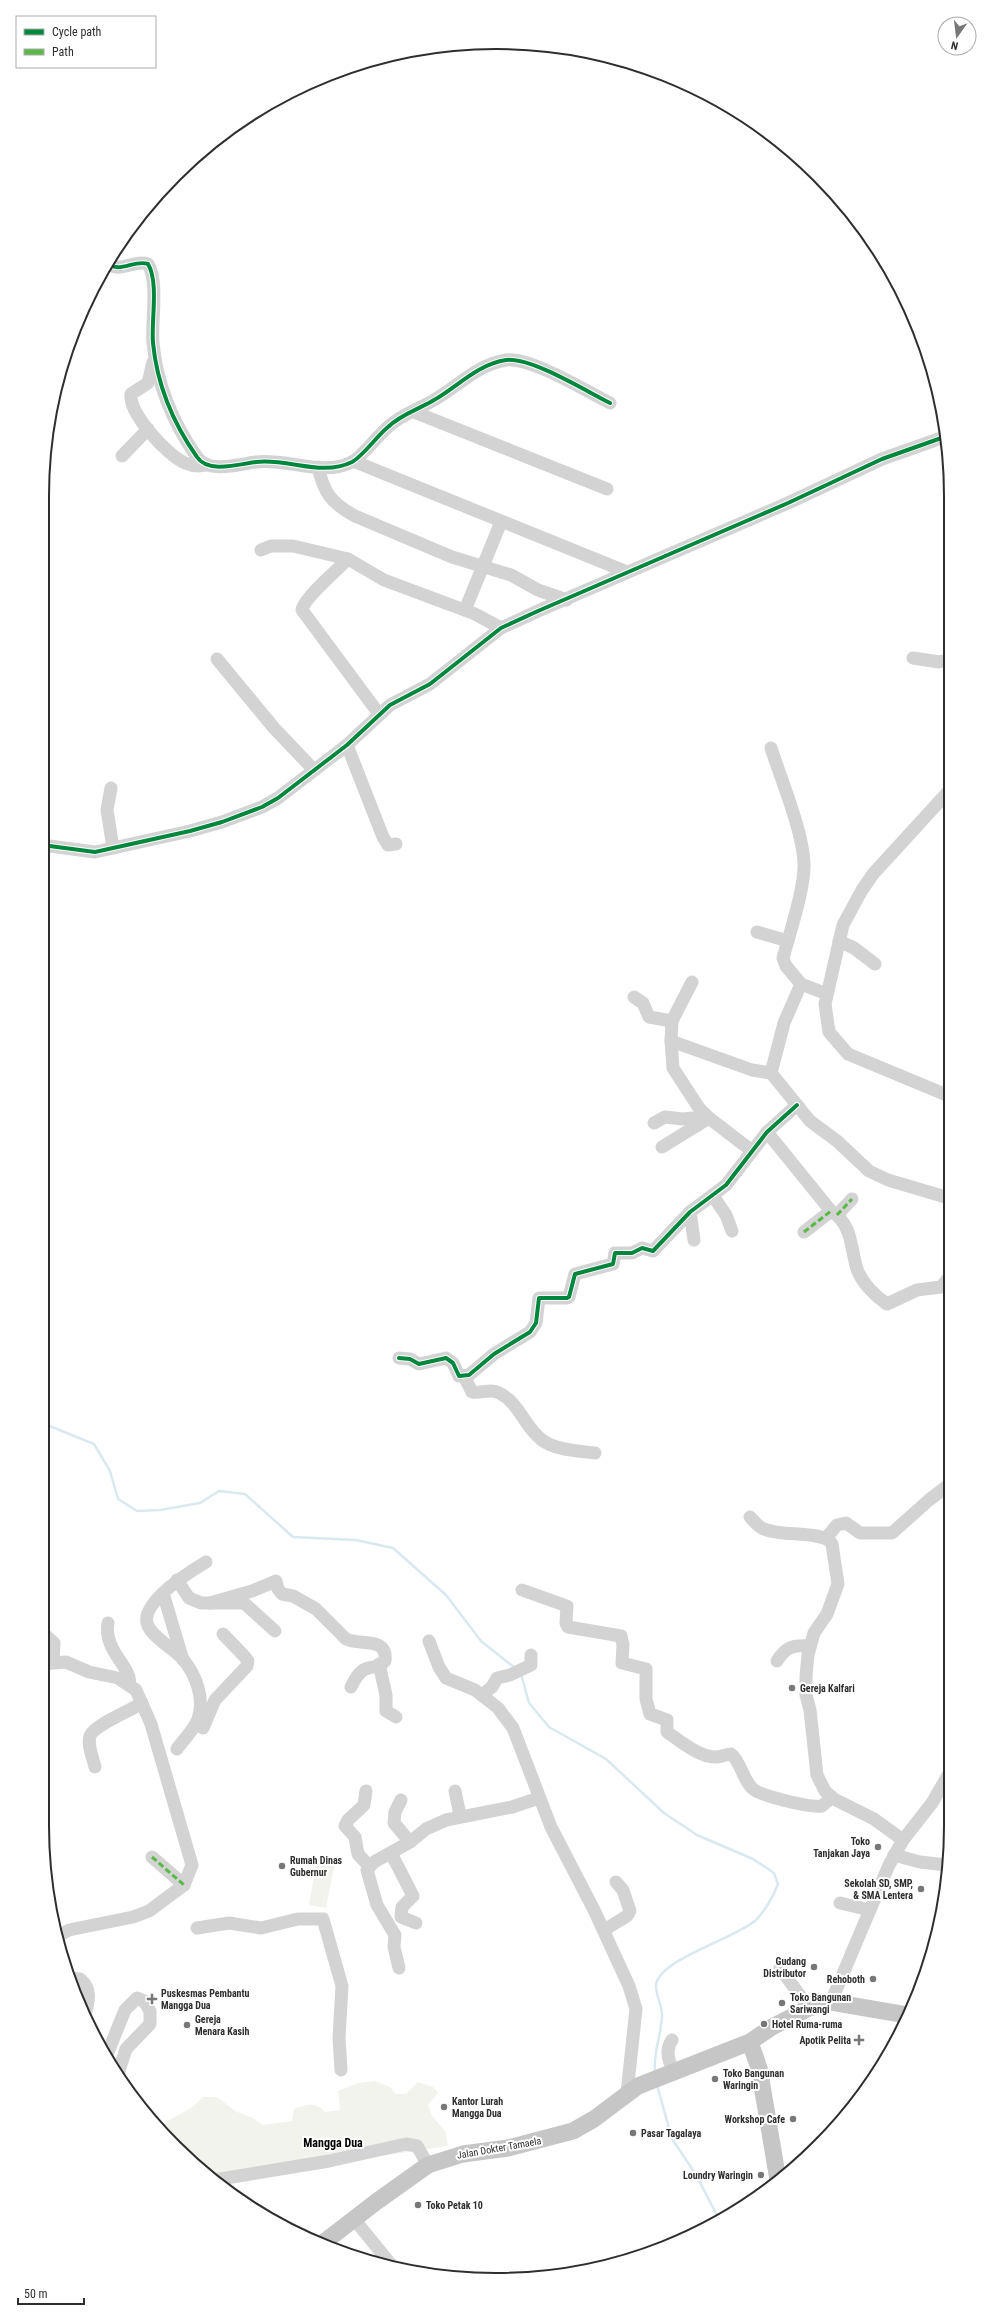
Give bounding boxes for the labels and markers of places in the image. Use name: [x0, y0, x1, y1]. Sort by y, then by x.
marker: Gereja Kalfari: [787, 1683, 797, 1693]
place label: Gereja Kalfari: [800, 1683, 855, 1694]
place label: Toko Tanjakan Jaya: [813, 1836, 870, 1859]
marker: Toko Tanjakan Jaya: [873, 1842, 883, 1852]
place label: Rumah Dinas Gubernur: [290, 1855, 343, 1878]
marker: Rumah Dinas Gubernur: [277, 1861, 287, 1871]
place label: Sekolah SD, SMP, & SMA Lentera: [844, 1878, 913, 1901]
marker: Sekolah SD, SMP, & SMA Lentera: [916, 1884, 926, 1894]
place label: Gudang Distributor: [763, 1956, 807, 1979]
marker: Gudang Distributor: [809, 1962, 819, 1972]
place label: Rehoboth: [827, 1974, 865, 1985]
marker: Rehoboth: [868, 1974, 878, 1984]
place label: Puskesmas Pembantu Mangga Dua: [161, 1988, 250, 2011]
place label: Toko Bangunan Sariwangi: [790, 1992, 851, 2015]
marker: Puskesmas Pembantu Mangga Dua: [146, 1993, 158, 2005]
marker: Toko Bangunan Sariwangi: [777, 1998, 787, 2008]
place label: Gereja Menara Kasih: [195, 2014, 249, 2037]
marker: Hotel Ruma-ruma: [759, 2019, 769, 2029]
place label: Hotel Ruma-ruma: [772, 2019, 843, 2030]
marker: Gereja Menara Kasih: [182, 2020, 192, 2030]
place label: Apotik Pelita: [799, 2035, 851, 2046]
marker: Apotik Pelita: [854, 2035, 864, 2045]
place label: Toko Bangunan Waringin: [723, 2068, 784, 2091]
marker: Toko Bangunan Waringin: [710, 2074, 720, 2084]
place label: Kantor Lurah Mangga Dua: [452, 2096, 503, 2119]
marker: Kantor Lurah Mangga Dua: [439, 2102, 449, 2112]
place label: Workshop Cafe: [725, 2114, 785, 2125]
marker: Workshop Cafe: [788, 2114, 798, 2124]
marker: Pasar Tagalaya: [628, 2128, 638, 2138]
place label: Pasar Tagalaya: [641, 2128, 702, 2139]
place label: Loundry Waringin: [683, 2170, 753, 2181]
marker: Loundry Waringin: [756, 2170, 766, 2180]
marker: Toko Petak 10: [413, 2200, 423, 2210]
place label: Toko Petak 10: [426, 2200, 483, 2211]

